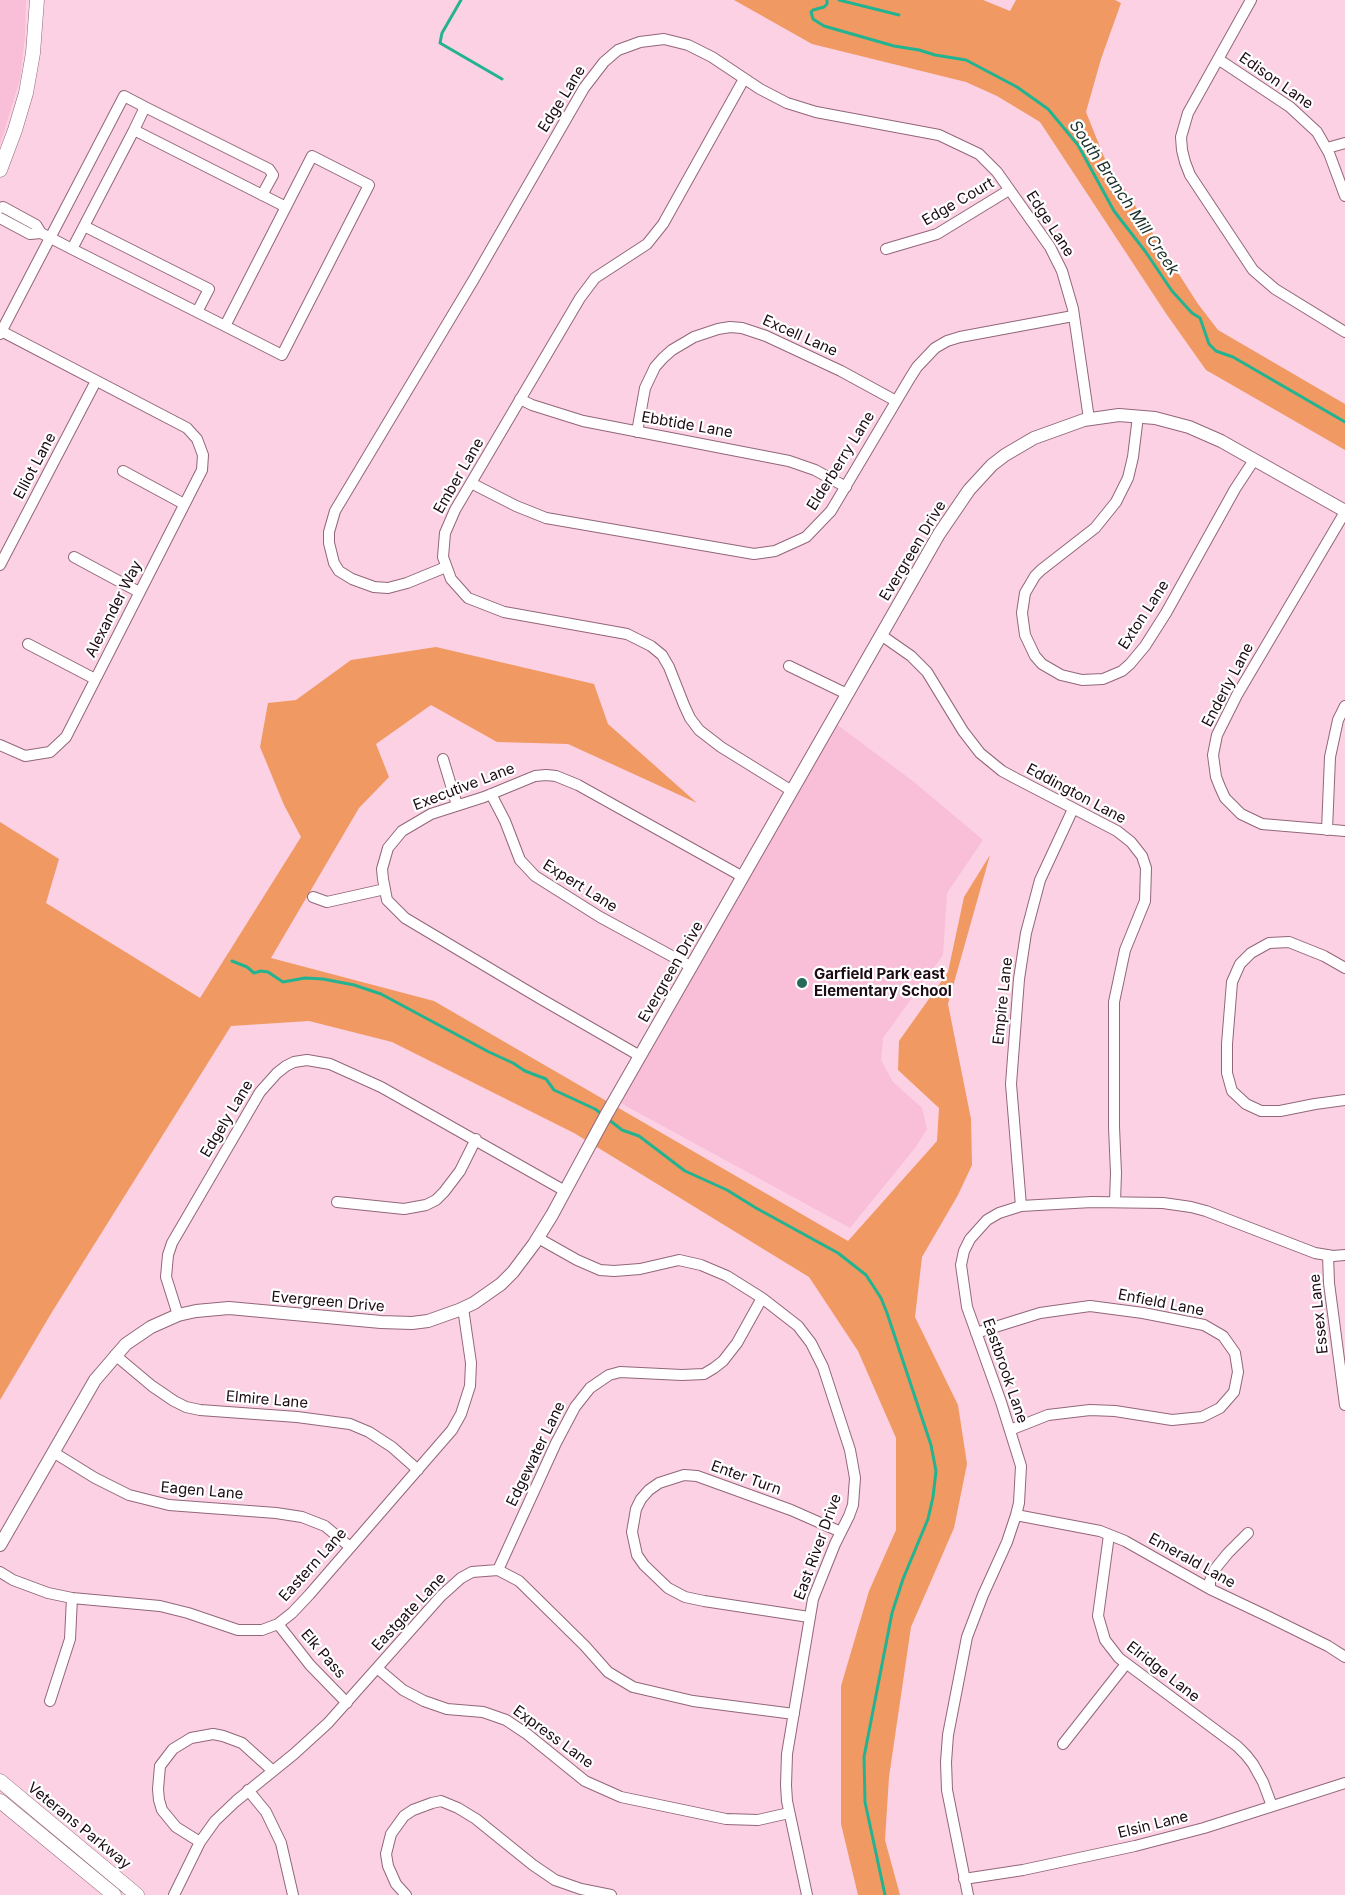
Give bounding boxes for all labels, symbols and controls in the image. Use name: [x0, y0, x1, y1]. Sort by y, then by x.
street label: Edison Lane: [1235, 49, 1317, 113]
street label: Edge Lane: [535, 62, 589, 136]
water label: South Branch Mill Creek: [1065, 117, 1183, 279]
street label: Edge Court: [919, 174, 997, 230]
street label: Edge Lane: [1022, 188, 1078, 260]
street label: Excell Lane: [760, 311, 840, 361]
street label: Ebbtide Lane: [640, 408, 734, 442]
street label: Elderberry Lane: [803, 408, 879, 514]
street label: Elliot Lane: [10, 430, 60, 502]
street label: Ember Lane: [430, 435, 488, 517]
street label: Evergreen Drive: [876, 498, 950, 604]
street label: Alexander Way: [82, 558, 146, 660]
street label: Exton Lane: [1115, 577, 1173, 653]
street label: Enderly Lane: [1198, 640, 1258, 730]
street label: Executive Lane: [411, 759, 517, 815]
street label: Eddington Lane: [1023, 760, 1129, 828]
street label: Expert Lane: [539, 856, 621, 916]
street label: Evergreen Drive: [635, 918, 707, 1026]
street label: Empire Lane: [989, 956, 1017, 1046]
place label: Garfield Park east Elementary School: [814, 965, 952, 1000]
marker: Garfield Park east Elementary School: [795, 976, 809, 990]
street label: Edgely Lane: [197, 1077, 257, 1161]
street label: Essex Lane: [1306, 1273, 1332, 1355]
street label: Enfield Lane: [1116, 1286, 1206, 1320]
street label: Evergreen Drive: [271, 1288, 385, 1316]
street label: Eastbrook Lane: [979, 1316, 1031, 1426]
street label: Elmire Lane: [225, 1387, 309, 1413]
street label: Edgewater Lane: [503, 1399, 569, 1509]
street label: Enter Turn: [708, 1457, 784, 1499]
street label: Eagen Lane: [160, 1478, 244, 1504]
street label: East River Drive: [790, 1491, 846, 1603]
street label: Eastern Lane: [275, 1525, 351, 1605]
street label: Emerald Lane: [1145, 1530, 1239, 1592]
street label: Eastgate Lane: [368, 1569, 450, 1655]
street label: Elk Pass: [297, 1626, 349, 1682]
street label: Elridge Lane: [1123, 1638, 1203, 1706]
street label: Express Lane: [509, 1702, 597, 1772]
street label: Veterans Parkway: [24, 1779, 134, 1873]
street label: Elsin Lane: [1116, 1808, 1190, 1842]

